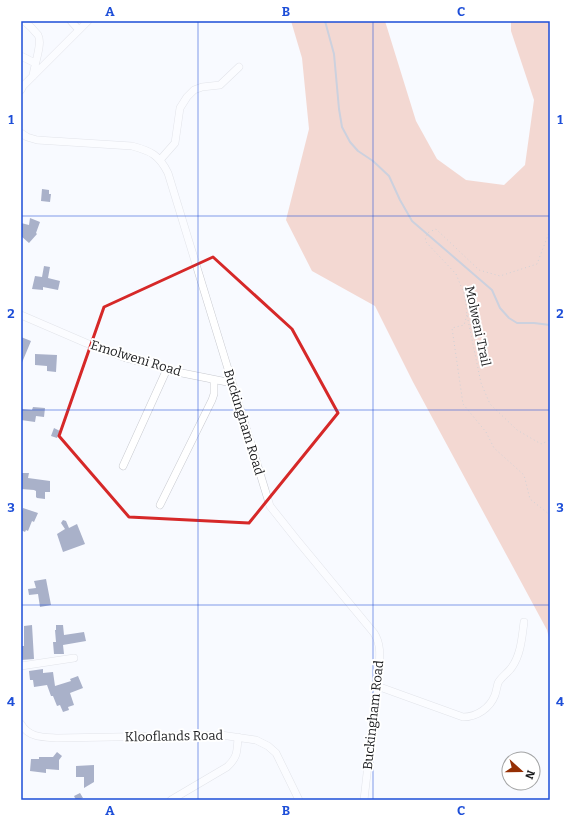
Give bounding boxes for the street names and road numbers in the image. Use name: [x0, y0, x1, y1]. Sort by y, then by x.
street label: Molweni Trail: [462, 284, 494, 368]
street label: Emolweni Road: [89, 337, 183, 379]
street label: Buckingham Road: [221, 367, 267, 477]
street label: Buckingham Road: [360, 659, 386, 770]
street label: Klooflands Road: [125, 728, 224, 744]

